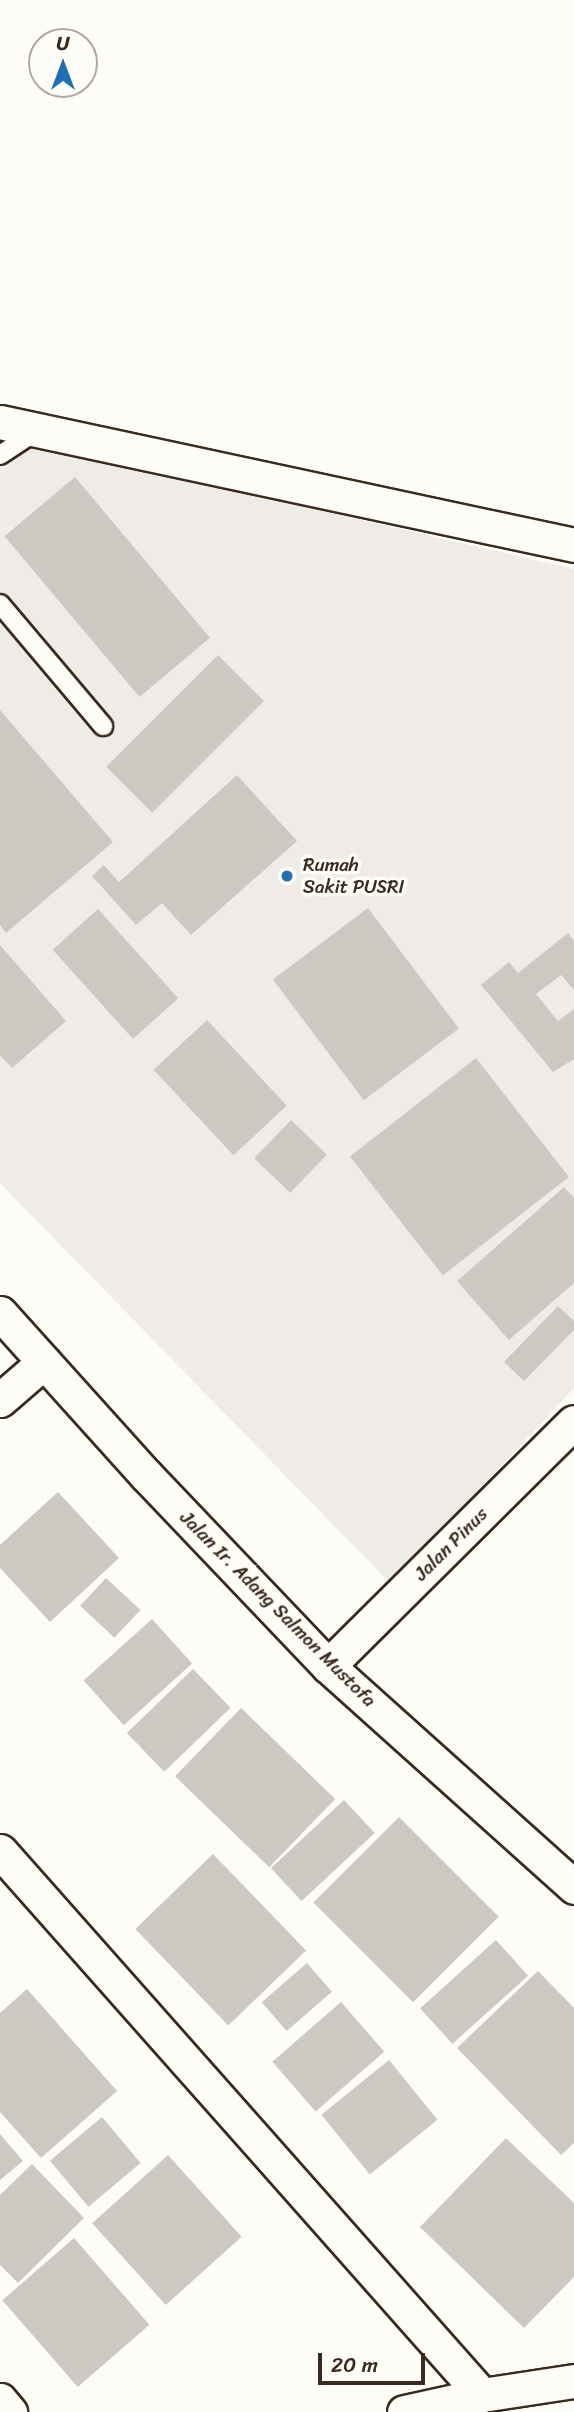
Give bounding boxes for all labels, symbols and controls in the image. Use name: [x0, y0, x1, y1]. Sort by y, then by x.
text: U: [57, 27, 69, 60]
north arrow: [28, 28, 98, 98]
place label: Rumah Sakit PUSRI: [303, 854, 406, 898]
marker: Rumah Sakit PUSRI: [277, 866, 297, 886]
street label: Jalan Pinus: [410, 1503, 492, 1585]
street label: Jalan Ir. Adang Salmon Mustofa: [176, 1507, 380, 1711]
scale bar: [322, 2338, 429, 2382]
text: 20 m: [331, 2346, 378, 2384]

